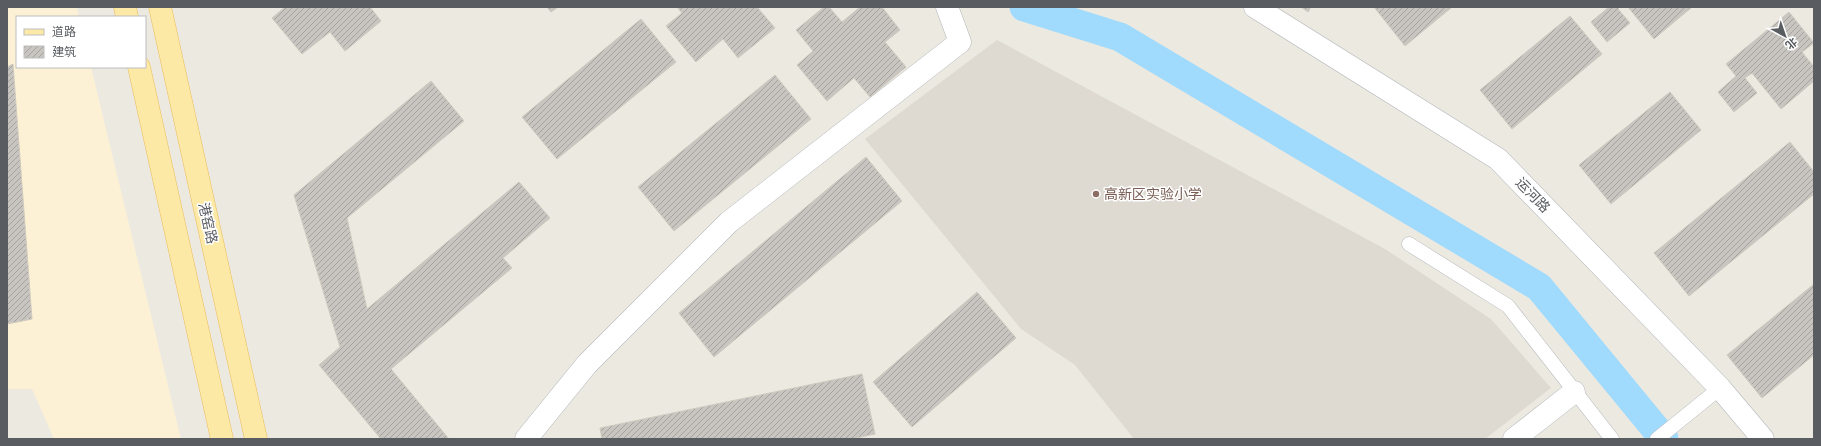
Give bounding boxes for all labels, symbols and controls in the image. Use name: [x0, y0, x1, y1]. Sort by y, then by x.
legend: [16, 16, 146, 68]
north arrow: [1765, 16, 1805, 56]
text: 道路: [52, 23, 76, 40]
text: 北: [1782, 34, 1801, 53]
text: 建筑: [52, 43, 76, 60]
street label: 运河路: [1511, 173, 1555, 217]
place label: 高新区实验小学: [1104, 184, 1202, 204]
marker: 高新区实验小学: [1091, 189, 1101, 199]
street label: 港窑路: [194, 200, 222, 246]

